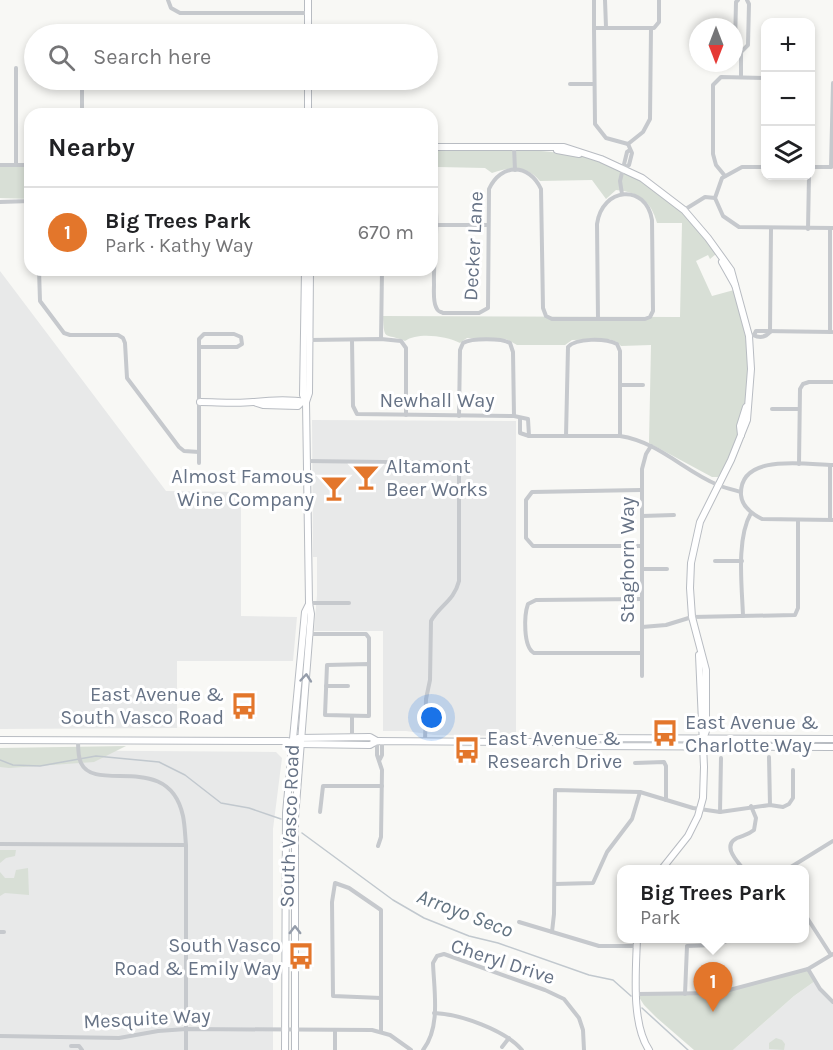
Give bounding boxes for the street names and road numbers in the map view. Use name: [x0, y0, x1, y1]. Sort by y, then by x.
street label: Decker Lane: [459, 190, 488, 302]
street label: Newhall Way: [379, 389, 495, 412]
street label: Staghorn Way: [616, 497, 639, 623]
street label: South Vasco Road: [275, 744, 304, 908]
street label: Cheryl Drive: [448, 934, 558, 989]
street label: Mesquite Way: [83, 1004, 211, 1033]

